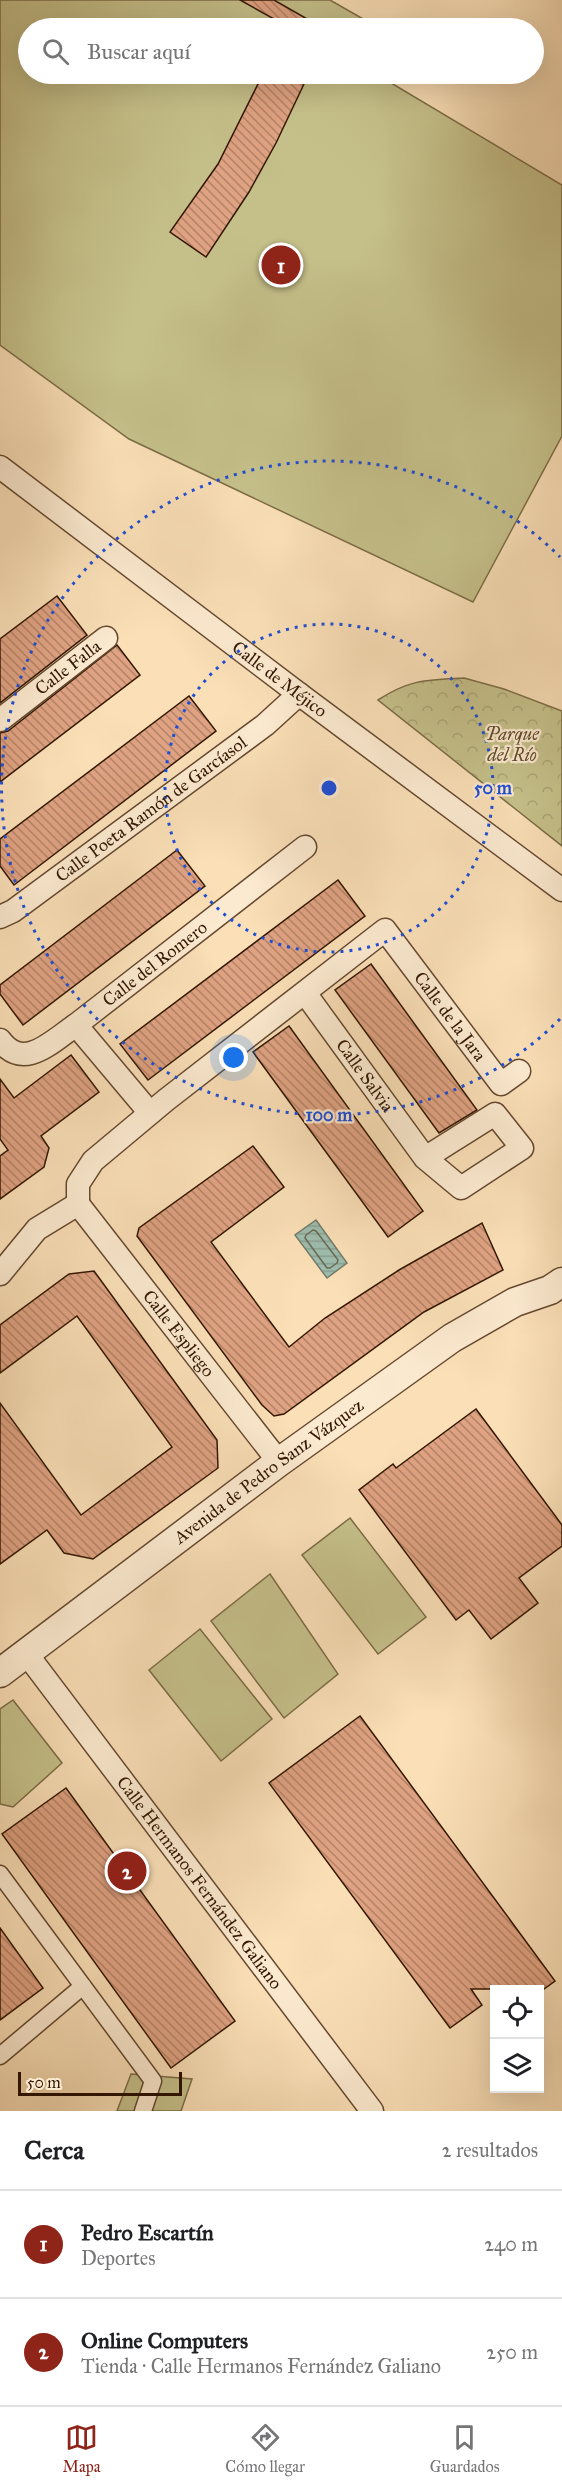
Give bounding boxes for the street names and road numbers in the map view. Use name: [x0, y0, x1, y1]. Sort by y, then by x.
street label: Calle Falla: [31, 635, 106, 700]
street label: Calle de Méjico: [228, 636, 331, 722]
street label: Calle Poeta Ramón de Garcíasol: [51, 731, 251, 887]
street label: Calle del Romero: [98, 916, 211, 1011]
street label: Calle de la Jara: [409, 967, 491, 1066]
street label: Calle Salvia: [331, 1035, 399, 1117]
street label: Calle Espliego: [138, 1285, 220, 1381]
street label: Avenida de Pedro Sanz Vázquez: [169, 1394, 368, 1549]
street label: Calle Hermanos Fernández Galiano: [112, 1772, 287, 1994]

